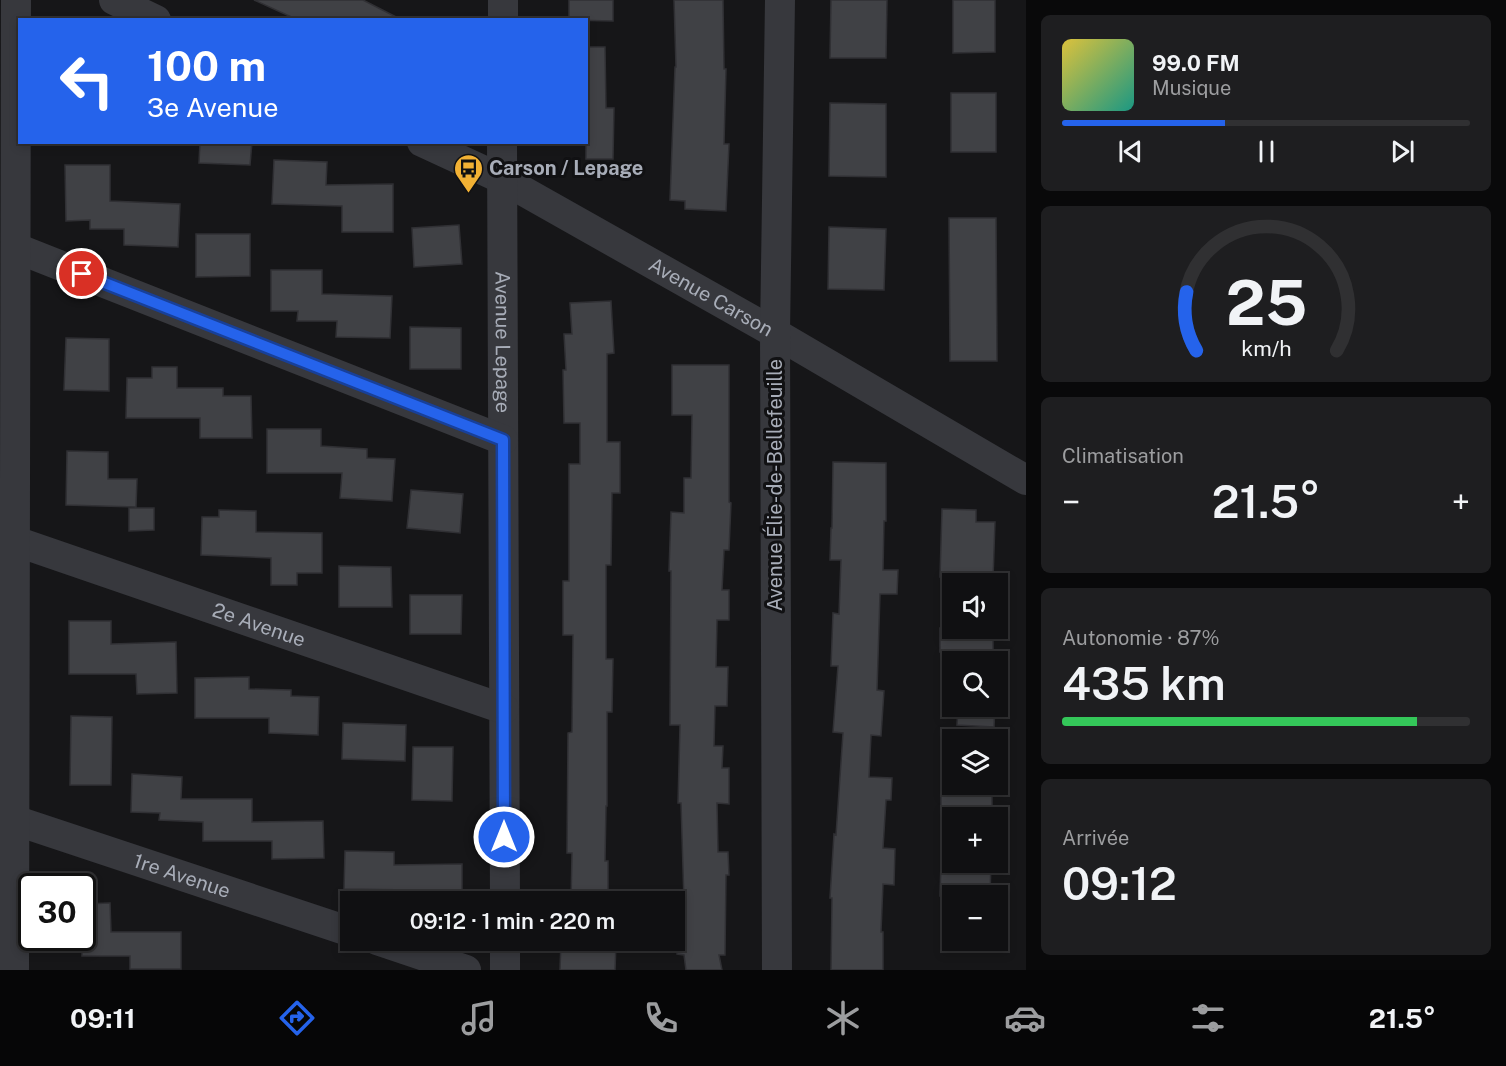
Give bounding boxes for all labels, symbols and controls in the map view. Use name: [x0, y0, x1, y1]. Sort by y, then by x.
text: 100 m: [147, 41, 266, 90]
icon: left: [48, 42, 126, 120]
text: 99.0 FM: [1152, 50, 1240, 76]
text: Musique: [1152, 76, 1231, 100]
text: 3e Avenue: [147, 91, 278, 123]
icon: previous: [1114, 135, 1147, 168]
icon: pause: [1250, 135, 1283, 168]
icon: next: [1386, 135, 1419, 168]
bus stop icon: Carson / Lepage: [452, 152, 484, 194]
place label: Carson / Lepage: [489, 156, 643, 180]
pin: [56, 248, 107, 299]
street label: Avenue Carson: [645, 252, 777, 341]
icon: arrive: [65, 257, 98, 290]
text: 25: [1225, 266, 1307, 339]
street label: Avenue Lepage: [491, 271, 515, 413]
text: km/h: [1241, 336, 1291, 361]
street label: Avenue Élie-de-Bellefeuille: [762, 359, 787, 611]
text: Climatisation: [1062, 444, 1184, 468]
text: 21.5°: [1212, 475, 1320, 528]
text: −: [1062, 483, 1080, 521]
text: +: [1452, 483, 1470, 521]
map controls: [942, 573, 1008, 951]
button: sound: [942, 573, 1008, 639]
street label: 2e Avenue: [209, 598, 309, 652]
text: Autonomie · 87%: [1062, 626, 1220, 650]
button: search: [942, 651, 1008, 717]
text: 435 km: [1062, 657, 1226, 710]
button: layers: [942, 729, 1008, 795]
position arrow: [472, 805, 536, 869]
button: +: [942, 807, 1008, 873]
text: Arrivée: [1062, 826, 1129, 850]
street label: 1re Avenue: [130, 849, 234, 903]
text: 09:12: [1062, 857, 1177, 910]
speed limit sign: 30: [18, 873, 96, 951]
button: −: [942, 885, 1008, 951]
text: 09:12 · 1 min · 220 m: [410, 908, 615, 934]
icon: directions: [276, 997, 318, 1039]
icon: music: [458, 997, 500, 1039]
icon: phone: [640, 997, 682, 1039]
icon: climate: [822, 997, 864, 1039]
icon: car: [1004, 997, 1046, 1039]
icon: filters: [1187, 997, 1229, 1039]
text: 09:11: [70, 1002, 136, 1034]
text: 21.5°: [1369, 1002, 1436, 1034]

